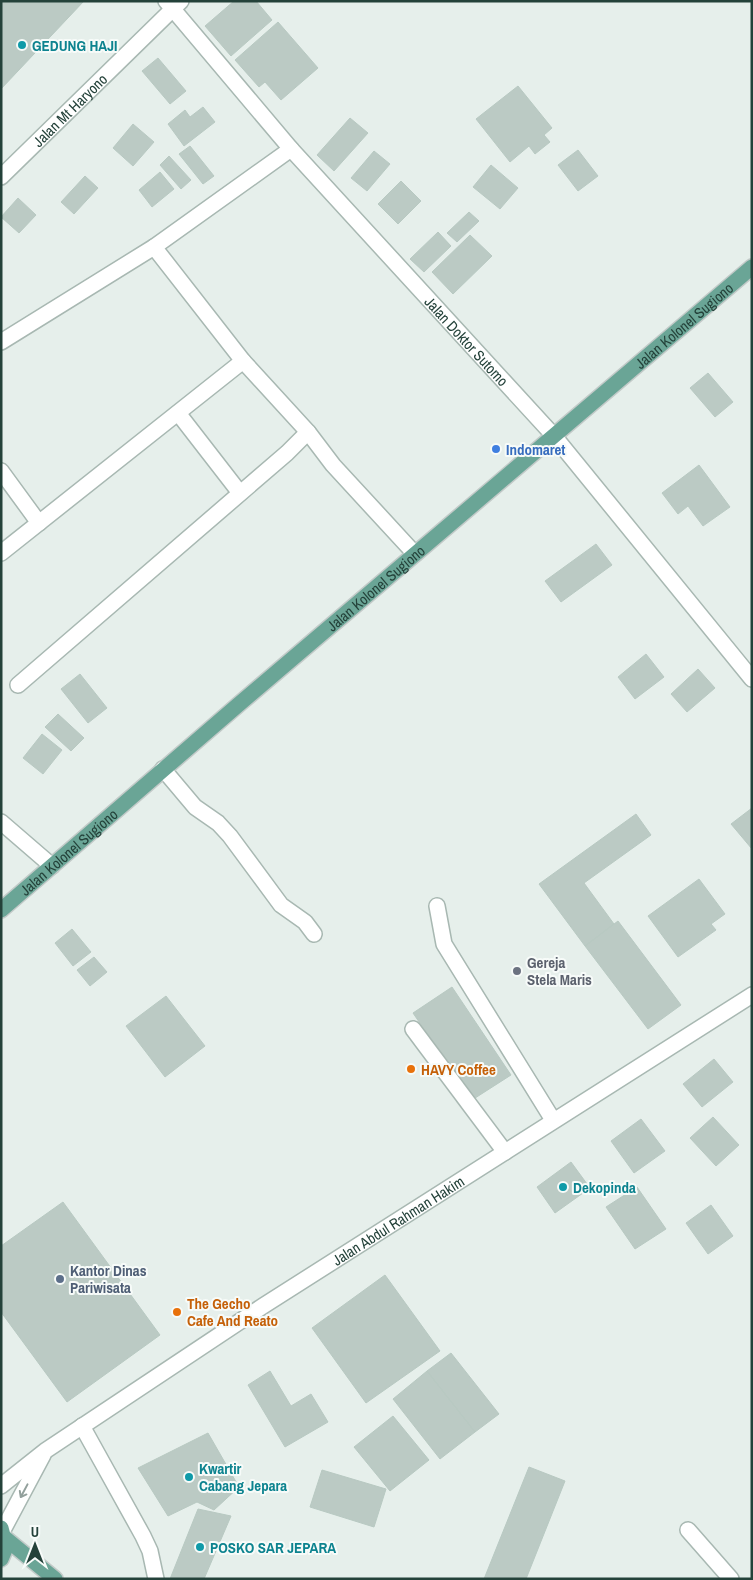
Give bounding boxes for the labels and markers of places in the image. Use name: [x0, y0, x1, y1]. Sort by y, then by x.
place label: GEDUNG HAJI: [32, 35, 117, 56]
marker: GEDUNG HAJI: [16, 39, 28, 51]
place label: Indomaret: [506, 439, 565, 460]
marker: Indomaret: [490, 443, 502, 455]
place label: Gereja Stela Maris: [527, 952, 592, 990]
marker: Gereja Stela Maris: [511, 965, 523, 977]
place label: HAVY Coffee: [421, 1059, 496, 1080]
marker: HAVY Coffee: [405, 1063, 417, 1075]
place label: Dekopinda: [573, 1177, 636, 1198]
marker: Dekopinda: [557, 1181, 569, 1193]
place label: Kantor Dinas Pariwisata: [70, 1260, 147, 1298]
marker: Kantor Dinas Pariwisata: [54, 1273, 66, 1285]
place label: The Gecho Cafe And Reato: [187, 1293, 278, 1331]
marker: The Gecho Cafe And Reato: [171, 1306, 183, 1318]
place label: Kwartir Cabang Jepara: [199, 1458, 287, 1496]
marker: Kwartir Cabang Jepara: [183, 1471, 195, 1483]
place label: POSKO SAR JEPARA: [210, 1537, 336, 1558]
marker: POSKO SAR JEPARA: [194, 1541, 206, 1553]

